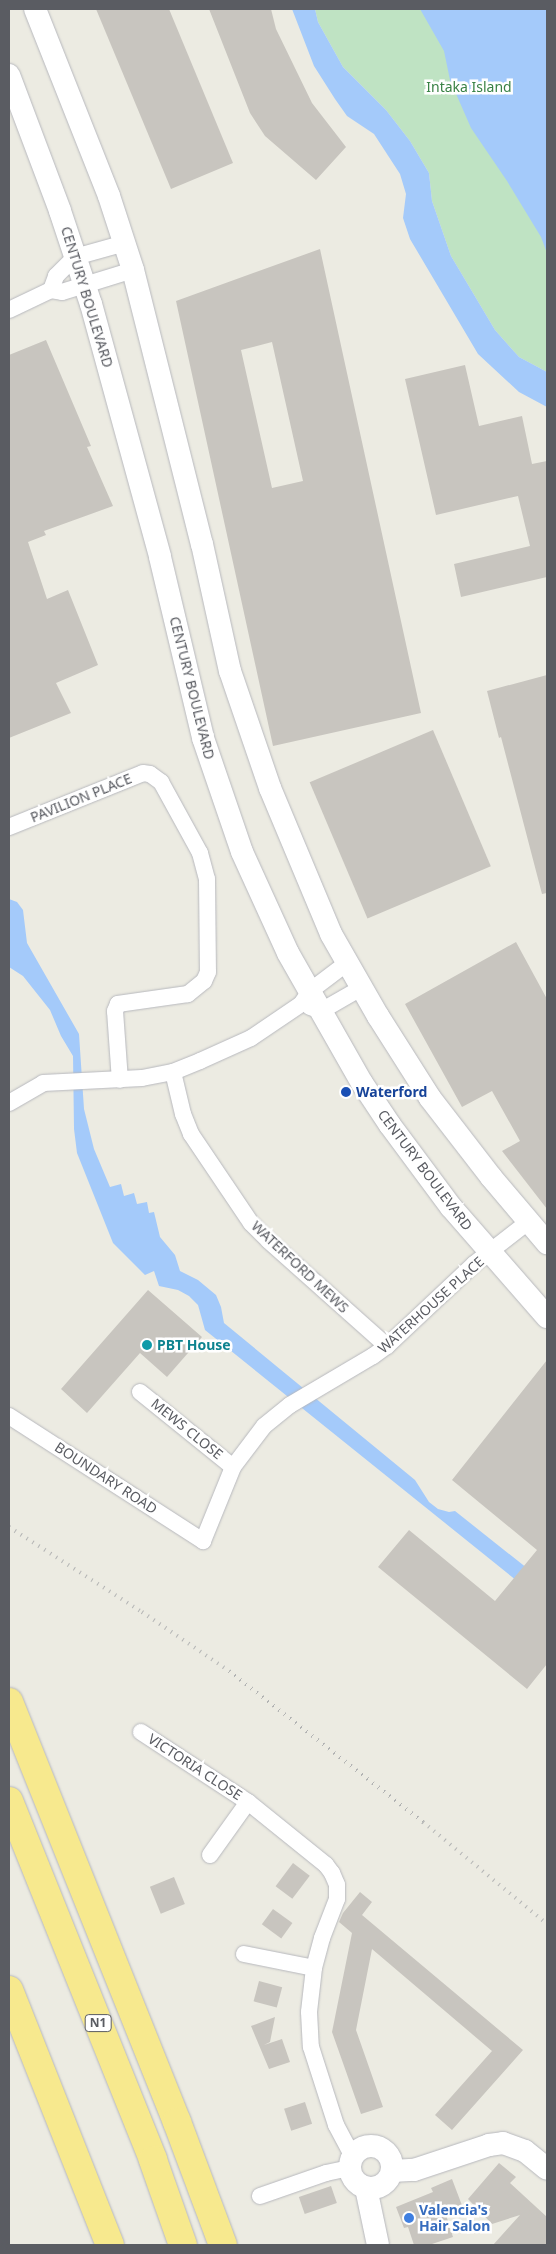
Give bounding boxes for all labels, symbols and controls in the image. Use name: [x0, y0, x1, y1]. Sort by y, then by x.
park label: Intaka Island: [426, 79, 512, 95]
street label: CENTURY BOULEVARD: [58, 224, 116, 370]
street label: CENTURY BOULEVARD: [166, 615, 218, 761]
street label: PAVILION PLACE: [28, 770, 134, 826]
place label: Waterford: [356, 1084, 427, 1100]
marker: Waterford: [340, 1086, 352, 1098]
street label: CENTURY BOULEVARD: [374, 1106, 476, 1234]
street label: WATERFORD MEWS: [248, 1218, 352, 1316]
street label: WATERHOUSE PLACE: [375, 1253, 487, 1357]
place label: PBT House: [157, 1337, 231, 1353]
marker: PBT House: [141, 1339, 153, 1351]
street label: MEWS CLOSE: [148, 1395, 226, 1463]
street label: BOUNDARY ROAD: [52, 1439, 160, 1517]
street label: VICTORIA CLOSE: [145, 1730, 245, 1804]
road number: N1: [84, 2014, 112, 2032]
place label: Valencia's Hair Salon: [419, 2202, 490, 2234]
marker: Valencia's Hair Salon: [403, 2212, 415, 2224]

